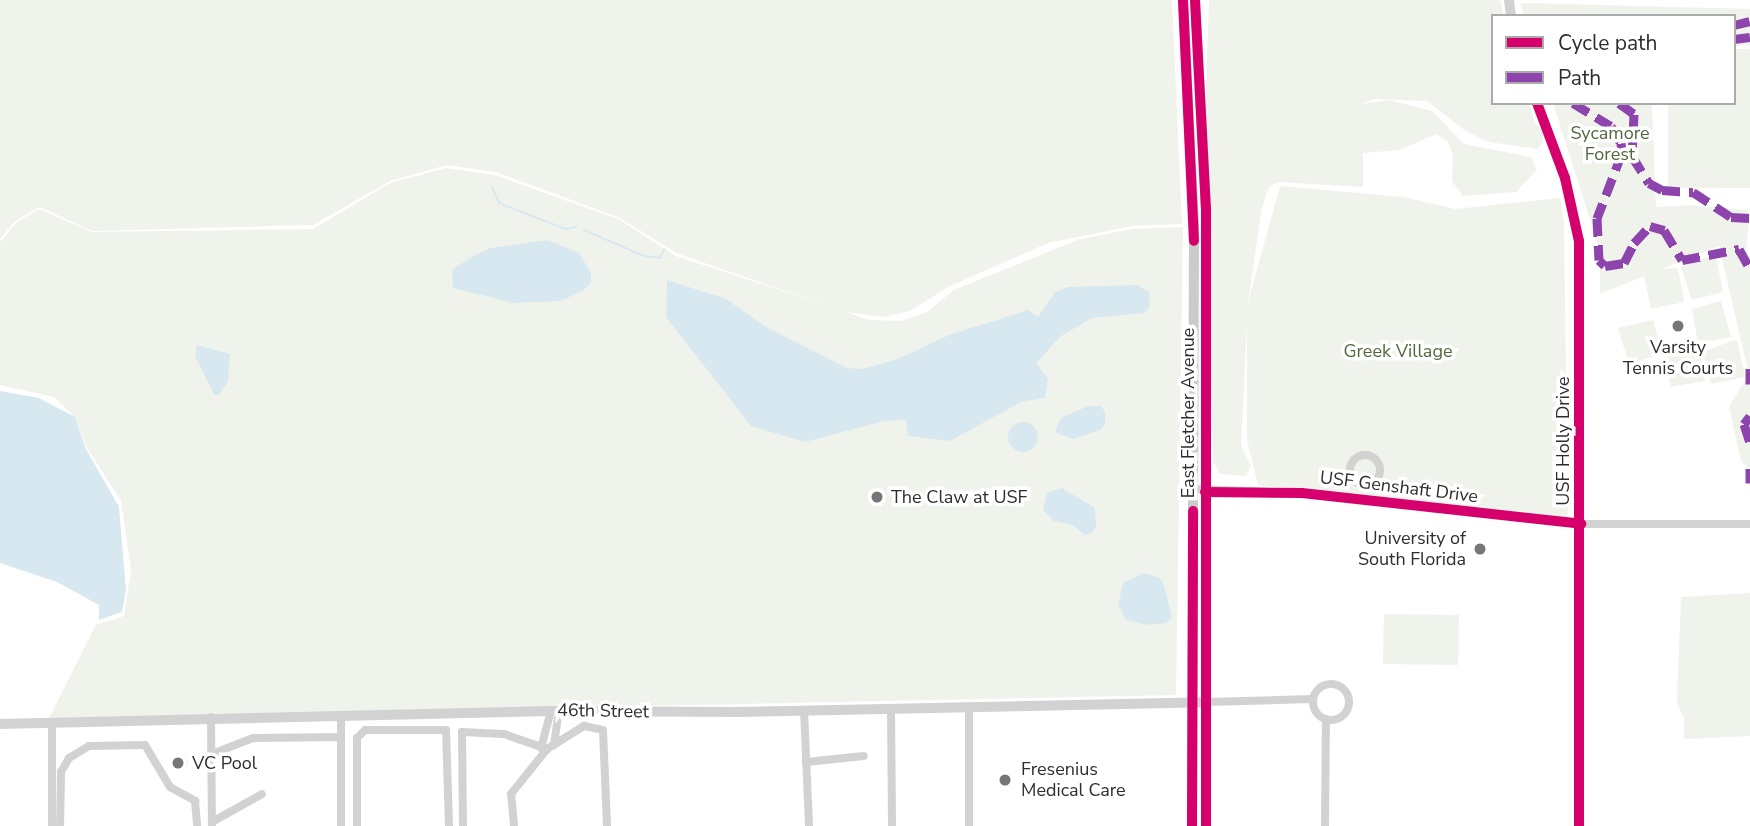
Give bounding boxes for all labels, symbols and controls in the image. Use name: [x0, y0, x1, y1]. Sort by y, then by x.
legend: [1491, 14, 1736, 105]
text: Cycle path: [1558, 29, 1657, 57]
text: Path: [1558, 64, 1601, 92]
park label: Sycamore Forest: [1570, 123, 1650, 166]
marker: Varsity Tennis Courts: [1670, 318, 1686, 334]
street label: East Fletcher Avenue: [1177, 328, 1199, 498]
place label: Varsity Tennis Courts: [1623, 337, 1733, 380]
park label: Greek Village: [1343, 340, 1453, 362]
street label: USF Holly Drive: [1552, 376, 1574, 506]
street label: USF Genshaft Drive: [1319, 467, 1479, 507]
place label: The Claw at USF: [891, 486, 1027, 508]
marker: The Claw at USF: [869, 489, 885, 505]
place label: University of South Florida: [1358, 528, 1466, 570]
marker: University of South Florida: [1472, 541, 1488, 557]
street label: 46th Street: [557, 699, 649, 723]
place label: VC Pool: [192, 752, 257, 774]
marker: VC Pool: [170, 755, 186, 771]
place label: Fresenius Medical Care: [1021, 759, 1126, 802]
marker: Fresenius Medical Care: [995, 770, 1015, 790]

